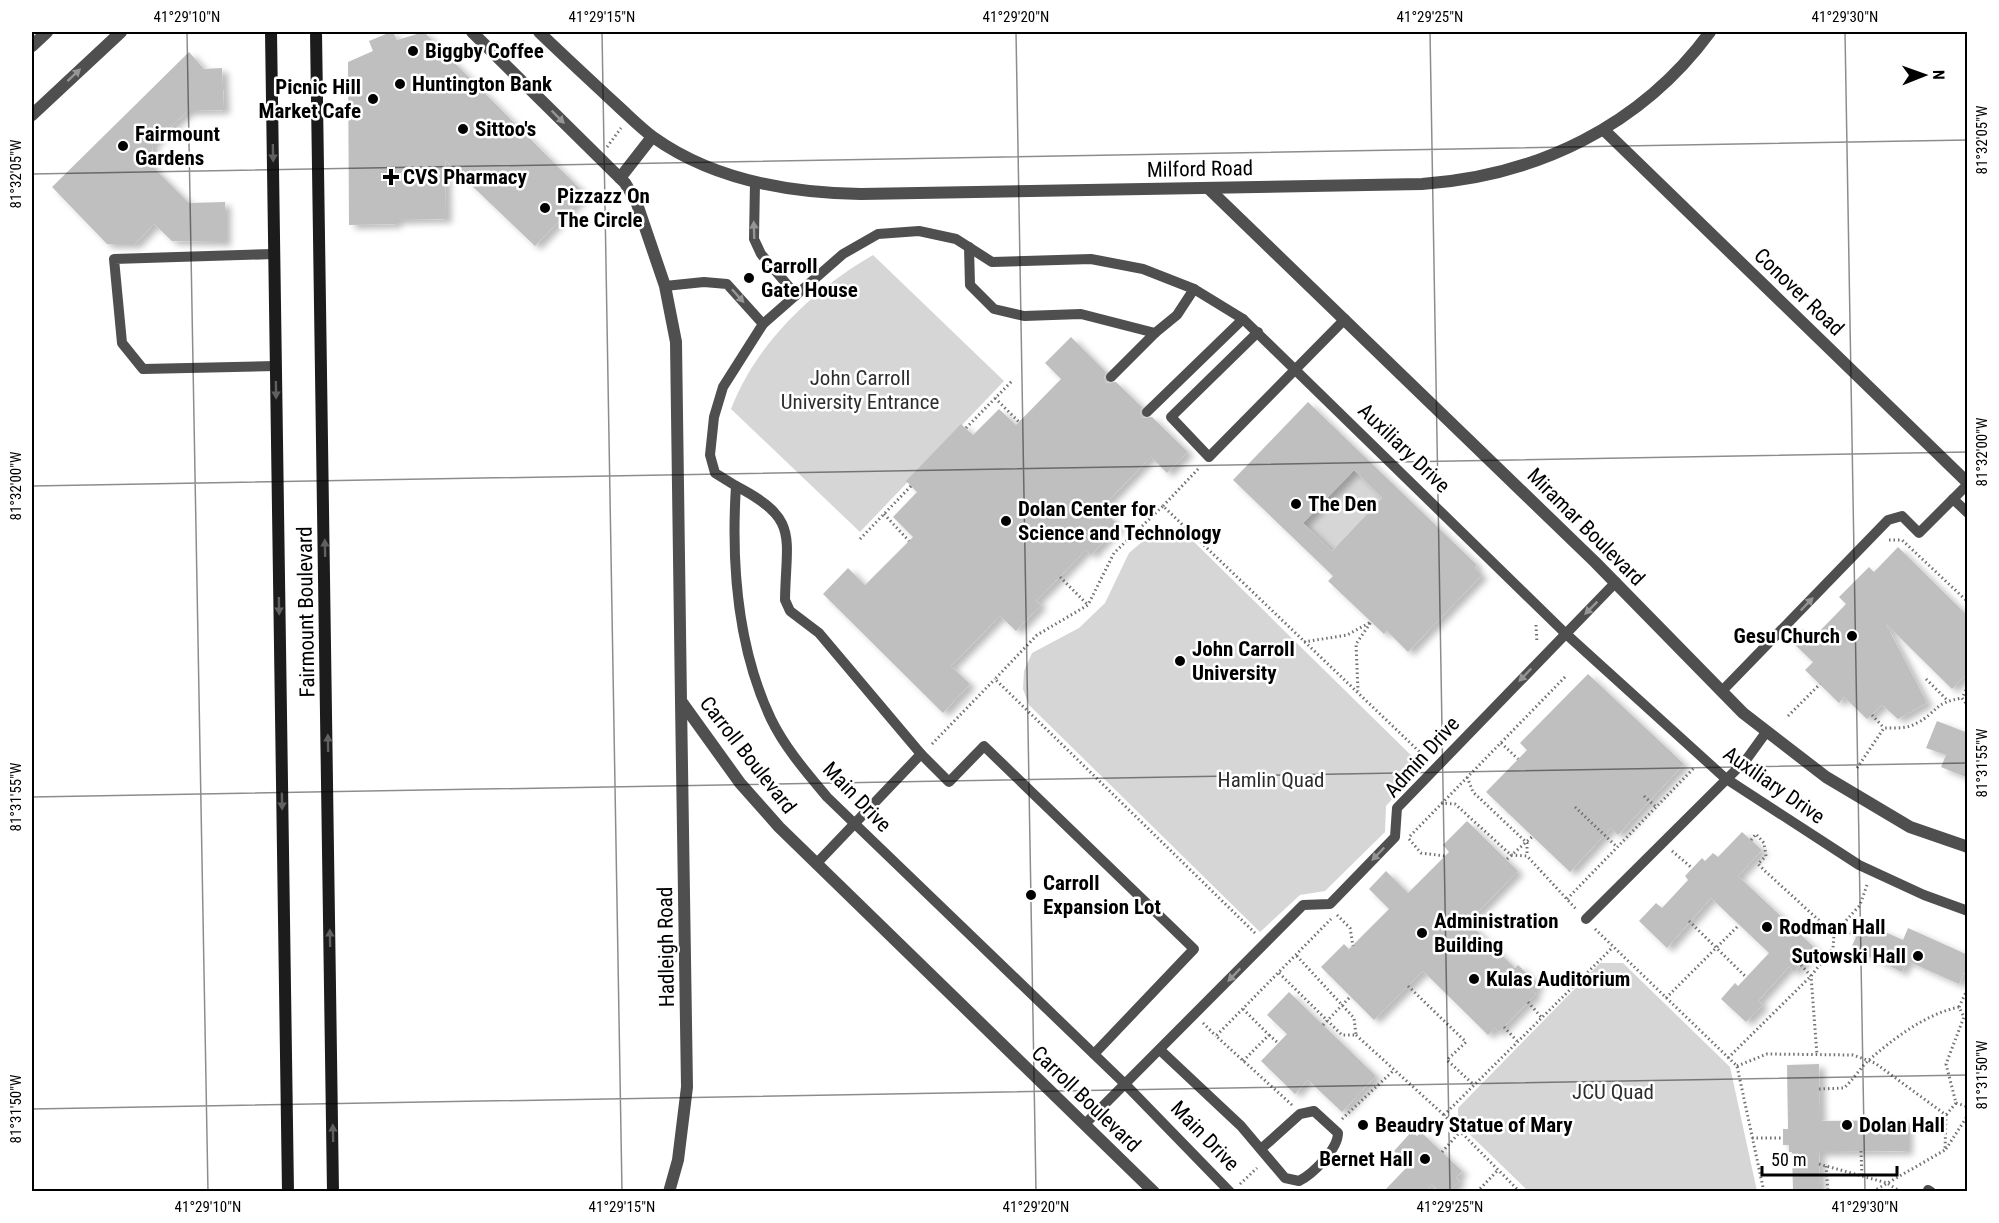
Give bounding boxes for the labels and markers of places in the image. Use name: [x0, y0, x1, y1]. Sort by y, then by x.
place label: Biggby Coffee: [425, 39, 544, 63]
marker: Biggby Coffee: [406, 44, 420, 58]
place label: Huntington Bank: [412, 72, 553, 96]
place label: Picnic Hill Market Cafe: [259, 75, 361, 123]
marker: Huntington Bank: [393, 77, 407, 91]
marker: Picnic Hill Market Cafe: [366, 92, 380, 106]
place label: Sittoo's: [475, 117, 536, 141]
place label: Fairmount Gardens: [135, 122, 220, 170]
marker: Sittoo's: [456, 122, 470, 136]
marker: Fairmount Gardens: [116, 139, 130, 153]
place label: CVS Pharmacy: [403, 165, 528, 189]
marker: CVS Pharmacy: [384, 170, 398, 184]
place label: Pizzazz On The Circle: [557, 184, 650, 232]
marker: Pizzazz On The Circle: [538, 201, 552, 215]
place label: Carroll Gate House: [761, 254, 858, 302]
marker: Carroll Gate House: [742, 271, 756, 285]
place label: The Den: [1308, 492, 1377, 516]
place label: Dolan Center for Science and Technology: [1018, 497, 1222, 545]
marker: The Den: [1289, 497, 1303, 511]
marker: Dolan Center for Science and Technology: [999, 514, 1013, 528]
place label: Gesu Church: [1734, 624, 1840, 648]
marker: Gesu Church: [1845, 629, 1859, 643]
place label: John Carroll University: [1192, 637, 1295, 685]
marker: John Carroll University: [1173, 654, 1187, 668]
place label: Carroll Expansion Lot: [1043, 871, 1161, 919]
marker: Carroll Expansion Lot: [1024, 888, 1038, 902]
place label: Administration Building: [1434, 909, 1558, 957]
place label: Rodman Hall: [1779, 915, 1886, 939]
marker: Rodman Hall: [1760, 920, 1774, 934]
marker: Administration Building: [1415, 926, 1429, 940]
place label: Sutowski Hall: [1791, 944, 1906, 968]
marker: Sutowski Hall: [1911, 949, 1925, 963]
place label: Kulas Auditorium: [1486, 967, 1630, 991]
marker: Kulas Auditorium: [1467, 972, 1481, 986]
place label: Beaudry Statue of Mary: [1375, 1113, 1573, 1137]
place label: Dolan Hall: [1859, 1113, 1945, 1137]
marker: Beaudry Statue of Mary: [1356, 1118, 1370, 1132]
marker: Dolan Hall: [1840, 1118, 1854, 1132]
place label: Bernet Hall: [1319, 1147, 1413, 1171]
marker: Bernet Hall: [1418, 1152, 1432, 1166]

